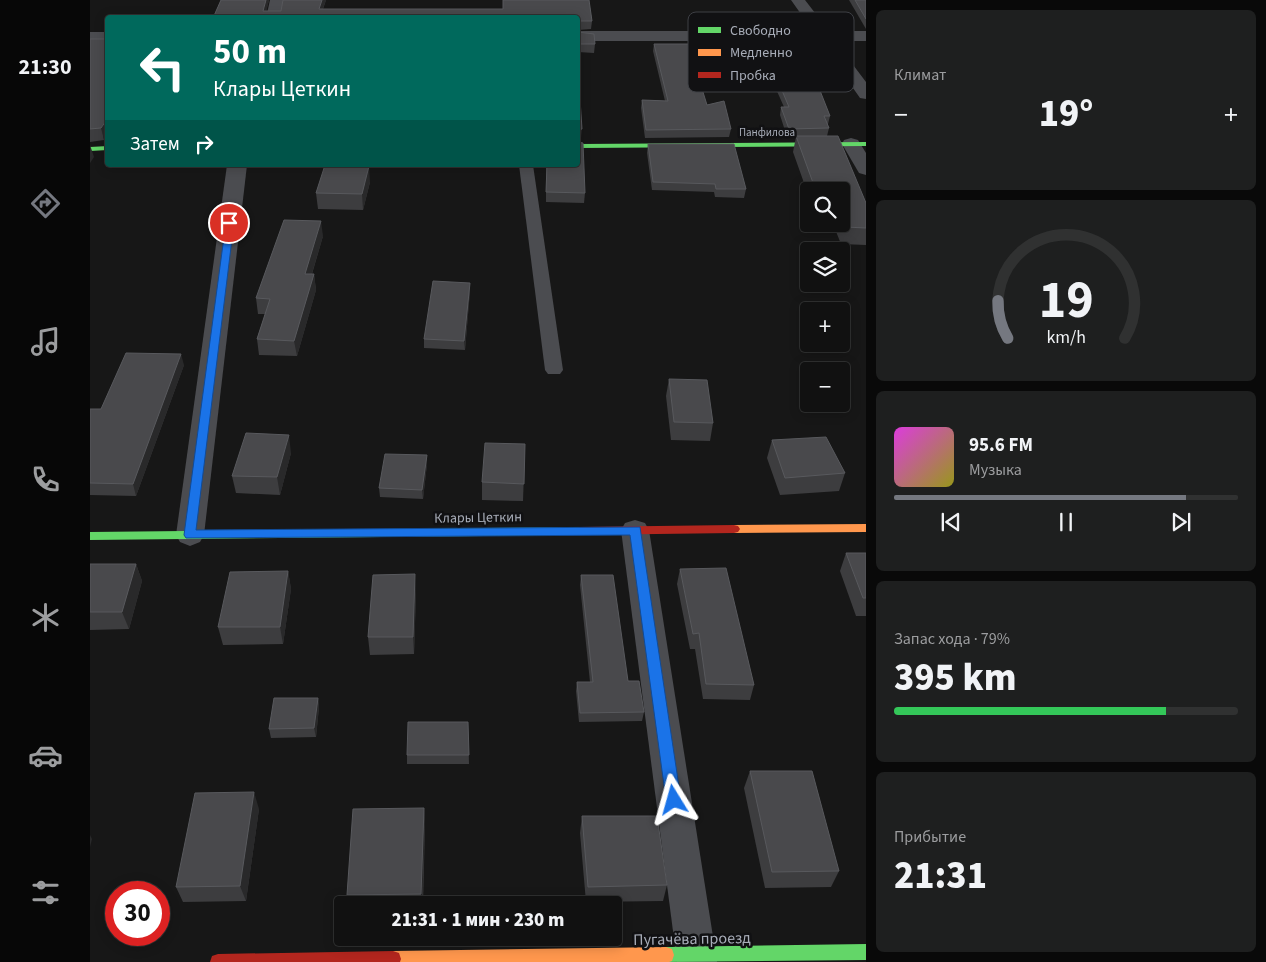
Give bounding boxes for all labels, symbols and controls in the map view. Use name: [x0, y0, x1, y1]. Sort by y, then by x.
legend: [688, 12, 854, 92]
text: Свободно: [730, 21, 791, 41]
text: 50 m: [213, 27, 287, 77]
icon: left: [130, 35, 195, 100]
text: Медленно: [730, 43, 793, 63]
text: 21:30: [18, 51, 72, 83]
text: Климат: [894, 64, 946, 86]
text: Пробка: [730, 66, 776, 86]
text: Клары Цеткин: [213, 73, 351, 105]
text: 19°: [1039, 87, 1093, 141]
text: −: [894, 95, 908, 135]
text: +: [1224, 95, 1238, 135]
street label: Панфилова: [739, 125, 795, 140]
icon: right: [190, 130, 218, 158]
text: Затем: [130, 131, 180, 158]
map controls: [800, 182, 850, 412]
button: search: [800, 182, 850, 232]
icon: directions: [28, 186, 63, 221]
pin: [208, 202, 250, 244]
icon: arrive: [215, 209, 243, 237]
button: layers: [800, 242, 850, 292]
text: 19: [1039, 264, 1093, 338]
button: +: [800, 302, 850, 352]
icon: music: [28, 324, 63, 359]
text: km/h: [1046, 325, 1086, 350]
button: −: [800, 362, 850, 412]
text: 95.6 FM: [969, 432, 1033, 459]
text: Музыка: [969, 459, 1022, 481]
icon: phone: [28, 462, 63, 497]
street label: Клары Цеткин: [434, 507, 522, 529]
icon: previous: [937, 508, 965, 536]
icon: pause: [1052, 508, 1080, 536]
icon: next: [1167, 508, 1195, 536]
icon: climate: [28, 600, 63, 635]
text: Запас хода · 79%: [894, 628, 1010, 650]
text: 395 km: [894, 651, 1016, 705]
icon: car: [28, 738, 63, 773]
position arrow: [647, 773, 699, 825]
text: Прибытие: [894, 826, 966, 848]
text: 21:31: [894, 849, 987, 903]
icon: filters: [28, 875, 63, 910]
speed limit sign: 30: [105, 881, 170, 946]
text: 21:31 · 1 мин · 230 m: [392, 907, 564, 934]
street label: Пугачёва проезд: [633, 927, 751, 951]

